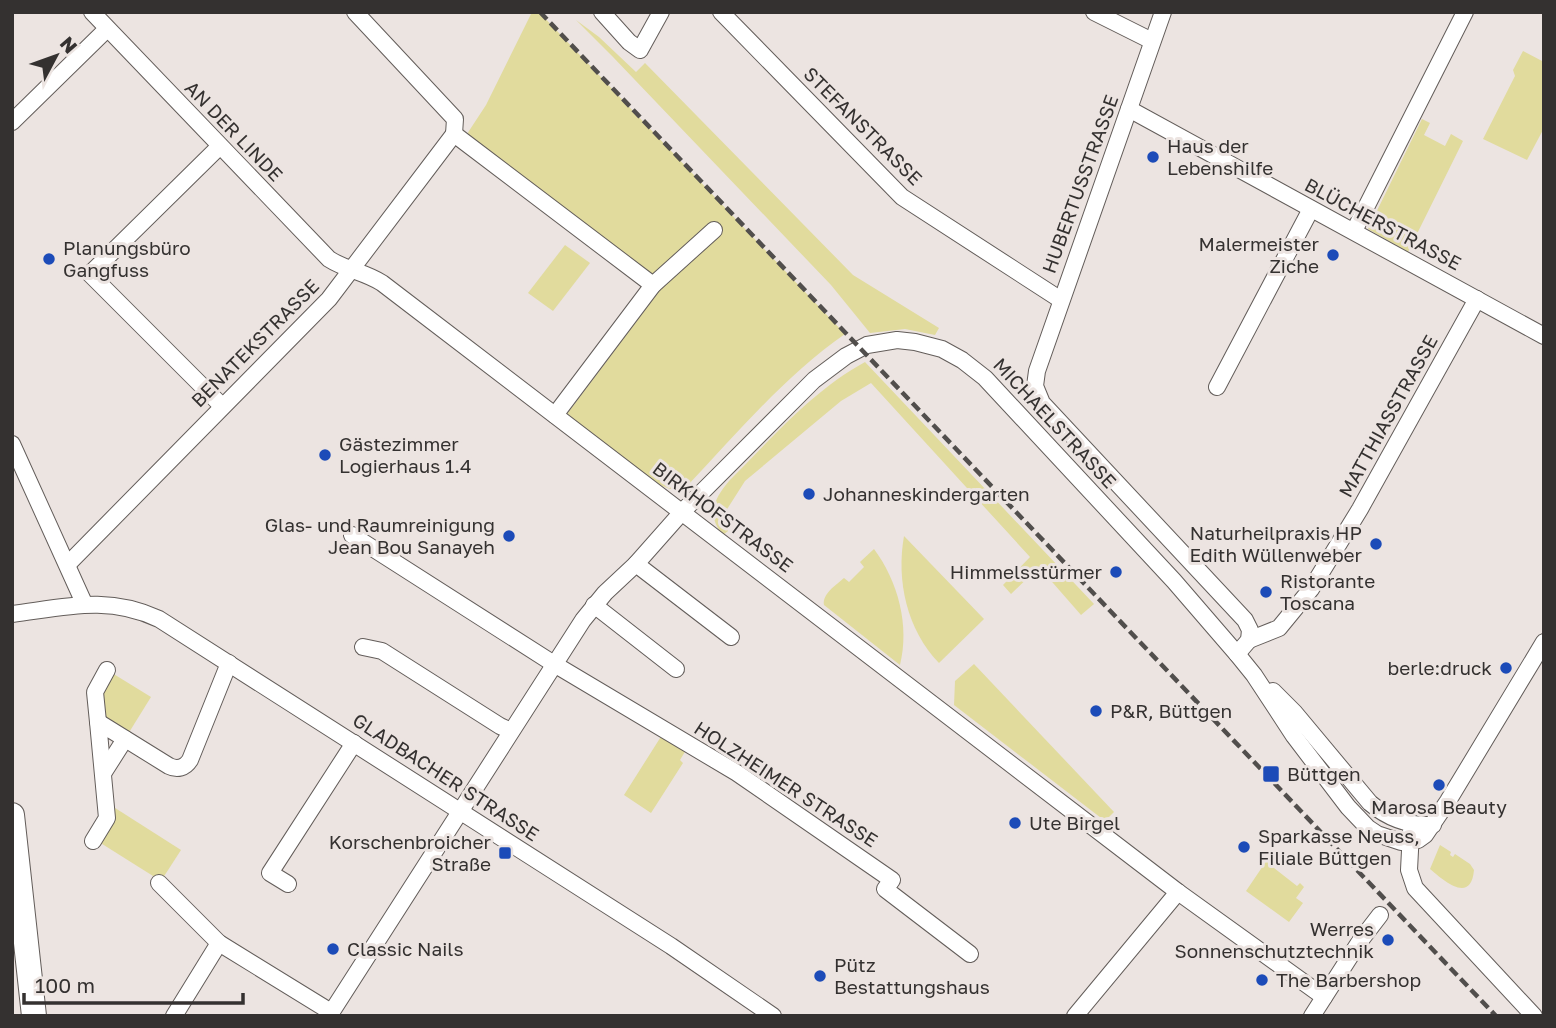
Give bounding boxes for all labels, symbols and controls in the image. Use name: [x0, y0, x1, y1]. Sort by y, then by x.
north arrow: [21, 21, 91, 91]
text: N: [56, 32, 83, 58]
street label: STEFANSTRASSE: [799, 62, 927, 190]
street label: AN DER LINDE: [181, 76, 288, 186]
street label: HUBERTUSSTRASSE: [1037, 91, 1123, 276]
place label: Haus der Lebenshilfe: [1167, 134, 1273, 179]
marker: Haus der Lebenshilfe: [1145, 149, 1161, 165]
street label: BLÜCHERSTRASSE: [1301, 173, 1465, 275]
place label: Malermeister Ziche: [1199, 232, 1320, 277]
place label: Planungsbüro Gangfuss: [63, 236, 191, 281]
marker: Malermeister Ziche: [1325, 247, 1341, 263]
marker: Planungsbüro Gangfuss: [41, 251, 57, 267]
street label: BENATEKSTRASSE: [186, 274, 323, 411]
street label: MATTHIASSTRASSE: [1333, 331, 1442, 501]
street label: MICHAELSTRASSE: [989, 353, 1122, 493]
place label: Gästezimmer Logierhaus 1.4: [339, 432, 472, 477]
marker: Gästezimmer Logierhaus 1.4: [317, 447, 333, 463]
street label: BIRKHOFSTRASSE: [649, 456, 798, 577]
place label: Johanneskindergarten: [823, 482, 1030, 505]
marker: Johanneskindergarten: [801, 486, 817, 502]
place label: Glas- und Raumreinigung Jean Bou Sanayeh: [265, 513, 495, 558]
place label: Naturheilpraxis HP Edith Wüllenweber: [1190, 521, 1363, 566]
marker: Glas- und Raumreinigung Jean Bou Sanayeh: [501, 528, 517, 544]
marker: Naturheilpraxis HP Edith Wüllenweber: [1368, 536, 1384, 552]
place label: Himmelsstürmer: [950, 560, 1103, 583]
marker: Himmelsstürmer: [1108, 564, 1124, 580]
place label: Ristorante Toscana: [1280, 569, 1375, 614]
marker: Ristorante Toscana: [1258, 584, 1274, 600]
place label: berle:druck: [1388, 656, 1492, 679]
marker: berle:druck: [1498, 660, 1514, 676]
place label: P&R, Büttgen: [1110, 699, 1232, 722]
marker: P&R, Büttgen: [1088, 703, 1104, 719]
street label: GLADBACHER STRASSE: [349, 708, 544, 845]
street label: HOLZHEIMER STRASSE: [690, 716, 882, 851]
place label: Büttgen: [1287, 762, 1361, 785]
marker: Büttgen: [1261, 764, 1281, 784]
marker: Marosa Beauty: [1431, 777, 1447, 793]
place label: Marosa Beauty: [1371, 795, 1507, 818]
place label: Ute Birgel: [1029, 811, 1120, 834]
marker: Ute Birgel: [1007, 815, 1023, 831]
place label: Sparkasse Neuss, Filiale Büttgen: [1258, 824, 1420, 869]
place label: Korschenbroicher Straße: [329, 830, 492, 875]
marker: Sparkasse Neuss, Filiale Büttgen: [1236, 839, 1252, 855]
marker: Korschenbroicher Straße: [497, 845, 513, 861]
place label: Werres Sonnenschutztechnik: [1175, 917, 1374, 962]
marker: Werres Sonnenschutztechnik: [1380, 932, 1396, 948]
place label: Classic Nails: [347, 937, 464, 960]
marker: Classic Nails: [325, 941, 341, 957]
place label: Pütz Bestattungshaus: [834, 953, 990, 998]
scale bar: [24, 962, 243, 1006]
marker: Pütz Bestattungshaus: [812, 968, 828, 984]
place label: The Barbershop: [1276, 968, 1421, 991]
text: 100 m: [35, 972, 95, 998]
marker: The Barbershop: [1254, 972, 1270, 988]

